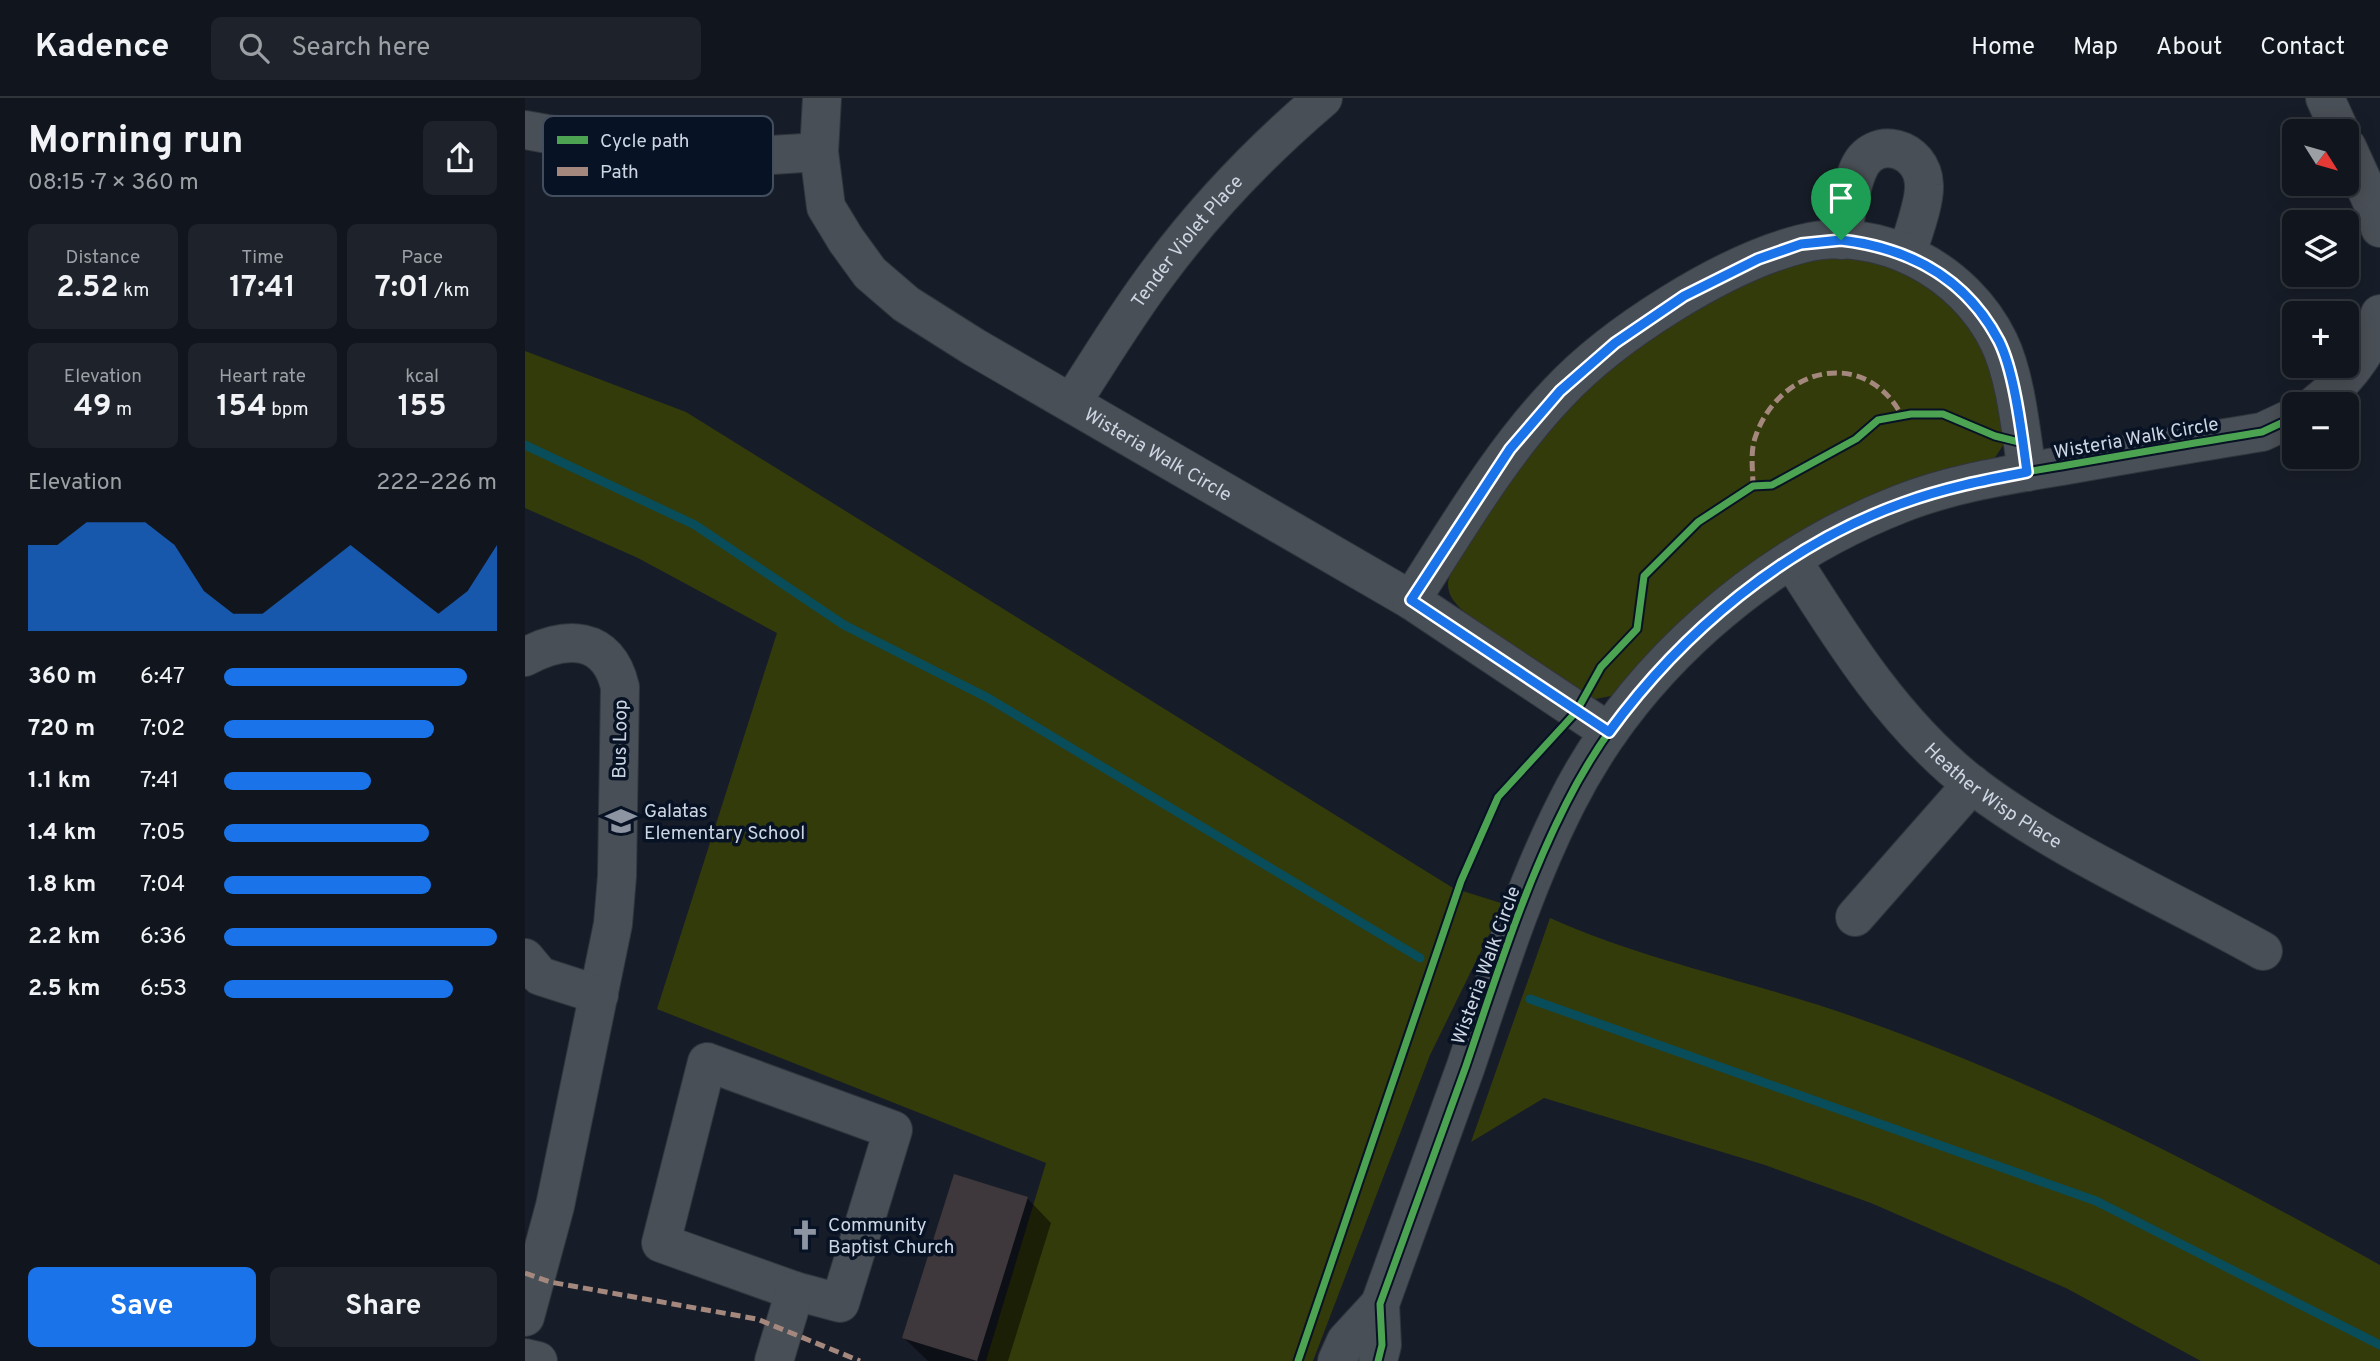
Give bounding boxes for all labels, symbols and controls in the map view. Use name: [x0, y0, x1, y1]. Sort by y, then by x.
search box: [211, 17, 701, 80]
text: Kadence: [35, 27, 169, 69]
icon: search: [235, 29, 273, 67]
text: Search here: [291, 32, 430, 65]
text: Home: [1971, 33, 2035, 63]
text: Map: [2073, 33, 2118, 63]
text: About: [2156, 33, 2222, 63]
text: Contact: [2260, 33, 2345, 63]
legend: [543, 116, 773, 196]
text: Morning run: [28, 118, 244, 167]
north arrow: [2282, 119, 2359, 196]
map controls: [2282, 119, 2359, 469]
button: share: [423, 121, 497, 195]
text: Cycle path: [600, 130, 689, 154]
text: Path: [600, 161, 639, 185]
pin: [1811, 168, 1871, 240]
text: 08:15 · 7 × 360 m: [28, 169, 199, 198]
street label: Tender Violet Place: [1127, 170, 1249, 313]
icon: arrive: [1822, 179, 1860, 217]
button: layers: [2282, 210, 2359, 287]
text: Distance: [66, 246, 140, 270]
text: Time: [241, 246, 284, 270]
text: Pace: [401, 246, 443, 270]
text: 2.52: [56, 270, 119, 307]
text: 17:41: [229, 270, 296, 307]
text: 7:01: [375, 270, 430, 307]
text: km: [119, 279, 149, 303]
text: /km: [430, 279, 470, 303]
button: +: [2282, 301, 2359, 378]
text: Elevation: [64, 365, 142, 389]
text: Heart rate: [219, 365, 306, 389]
text: kcal: [405, 365, 439, 389]
text: 49: [74, 389, 111, 426]
text: 154: [216, 389, 267, 426]
text: 155: [398, 389, 447, 426]
button: −: [2282, 392, 2359, 469]
text: m: [111, 398, 132, 422]
text: bpm: [267, 398, 308, 422]
street label: Wisteria Walk Circle: [1079, 403, 1236, 508]
street label: Wisteria Walk Circle: [2052, 413, 2221, 465]
text: Elevation: [28, 469, 123, 498]
text: 222–226 m: [376, 469, 497, 498]
text: 360 m: [28, 663, 97, 692]
text: 6:47: [140, 663, 185, 692]
street label: Bus Loop: [608, 699, 634, 779]
text: 720 m: [28, 715, 95, 744]
text: 7:02: [140, 715, 185, 744]
street label: Heather Wisp Place: [1918, 738, 2066, 855]
text: 1.1 km: [28, 767, 91, 796]
text: 7:41: [140, 767, 179, 796]
place label: Galatas Elementary School: [644, 800, 805, 846]
school or university icon: Galatas Elementary School: [604, 804, 638, 838]
text: 1.4 km: [28, 819, 96, 848]
text: 7:05: [140, 819, 185, 848]
text: 1.8 km: [28, 871, 96, 900]
text: 7:04: [140, 871, 185, 900]
street label: Wisteria Walk Circle: [1447, 883, 1527, 1048]
text: 2.2 km: [28, 923, 101, 952]
text: 6:36: [140, 923, 186, 952]
text: 2.5 km: [28, 975, 101, 1004]
text: 6:53: [140, 975, 187, 1004]
place label: Community Baptist Church: [828, 1214, 954, 1260]
church icon: Community Baptist Church: [788, 1218, 822, 1252]
button: Save: [28, 1267, 256, 1347]
button: Share: [270, 1267, 497, 1347]

